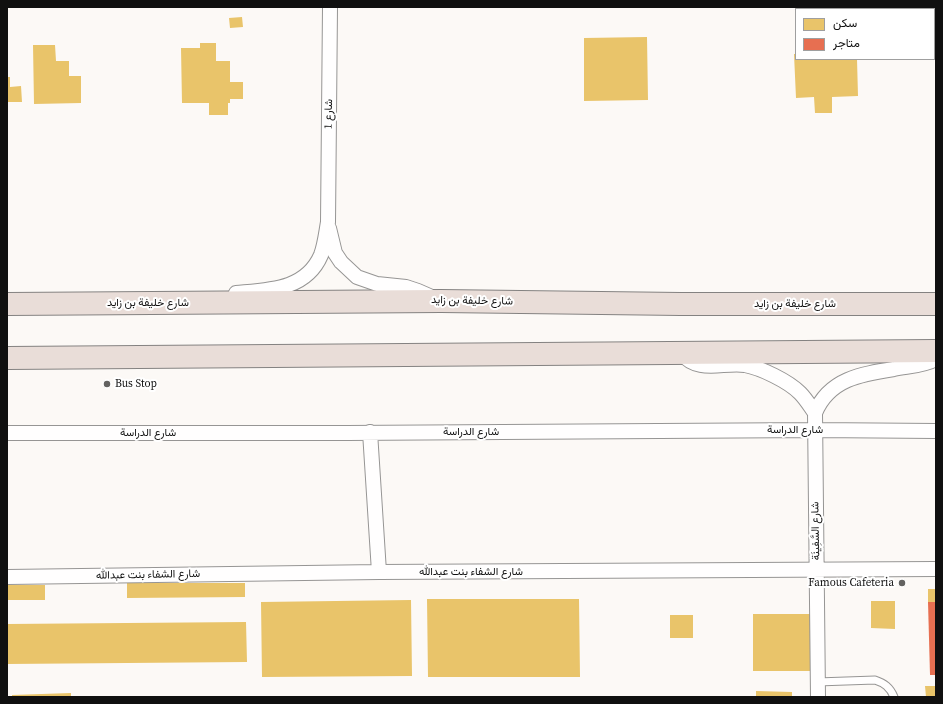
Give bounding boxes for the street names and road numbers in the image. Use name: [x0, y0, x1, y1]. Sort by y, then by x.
street label: شارع 1: [322, 99, 336, 129]
street label: شارع خليفة بن زايد: [431, 294, 513, 308]
street label: شارع خليفة بن زايد: [107, 296, 189, 310]
street label: شارع خليفة بن زايد: [754, 297, 836, 311]
street label: شارع الدراسة: [767, 423, 823, 437]
street label: شارع الدراسة: [443, 425, 499, 439]
street label: شارع الدراسة: [120, 426, 176, 440]
street label: شارع السَّفِينَة: [809, 502, 823, 560]
street label: شارع الشفاء بنت عبدالله: [419, 565, 523, 579]
street label: شارع الشفاء بنت عبدالله: [96, 567, 200, 583]

